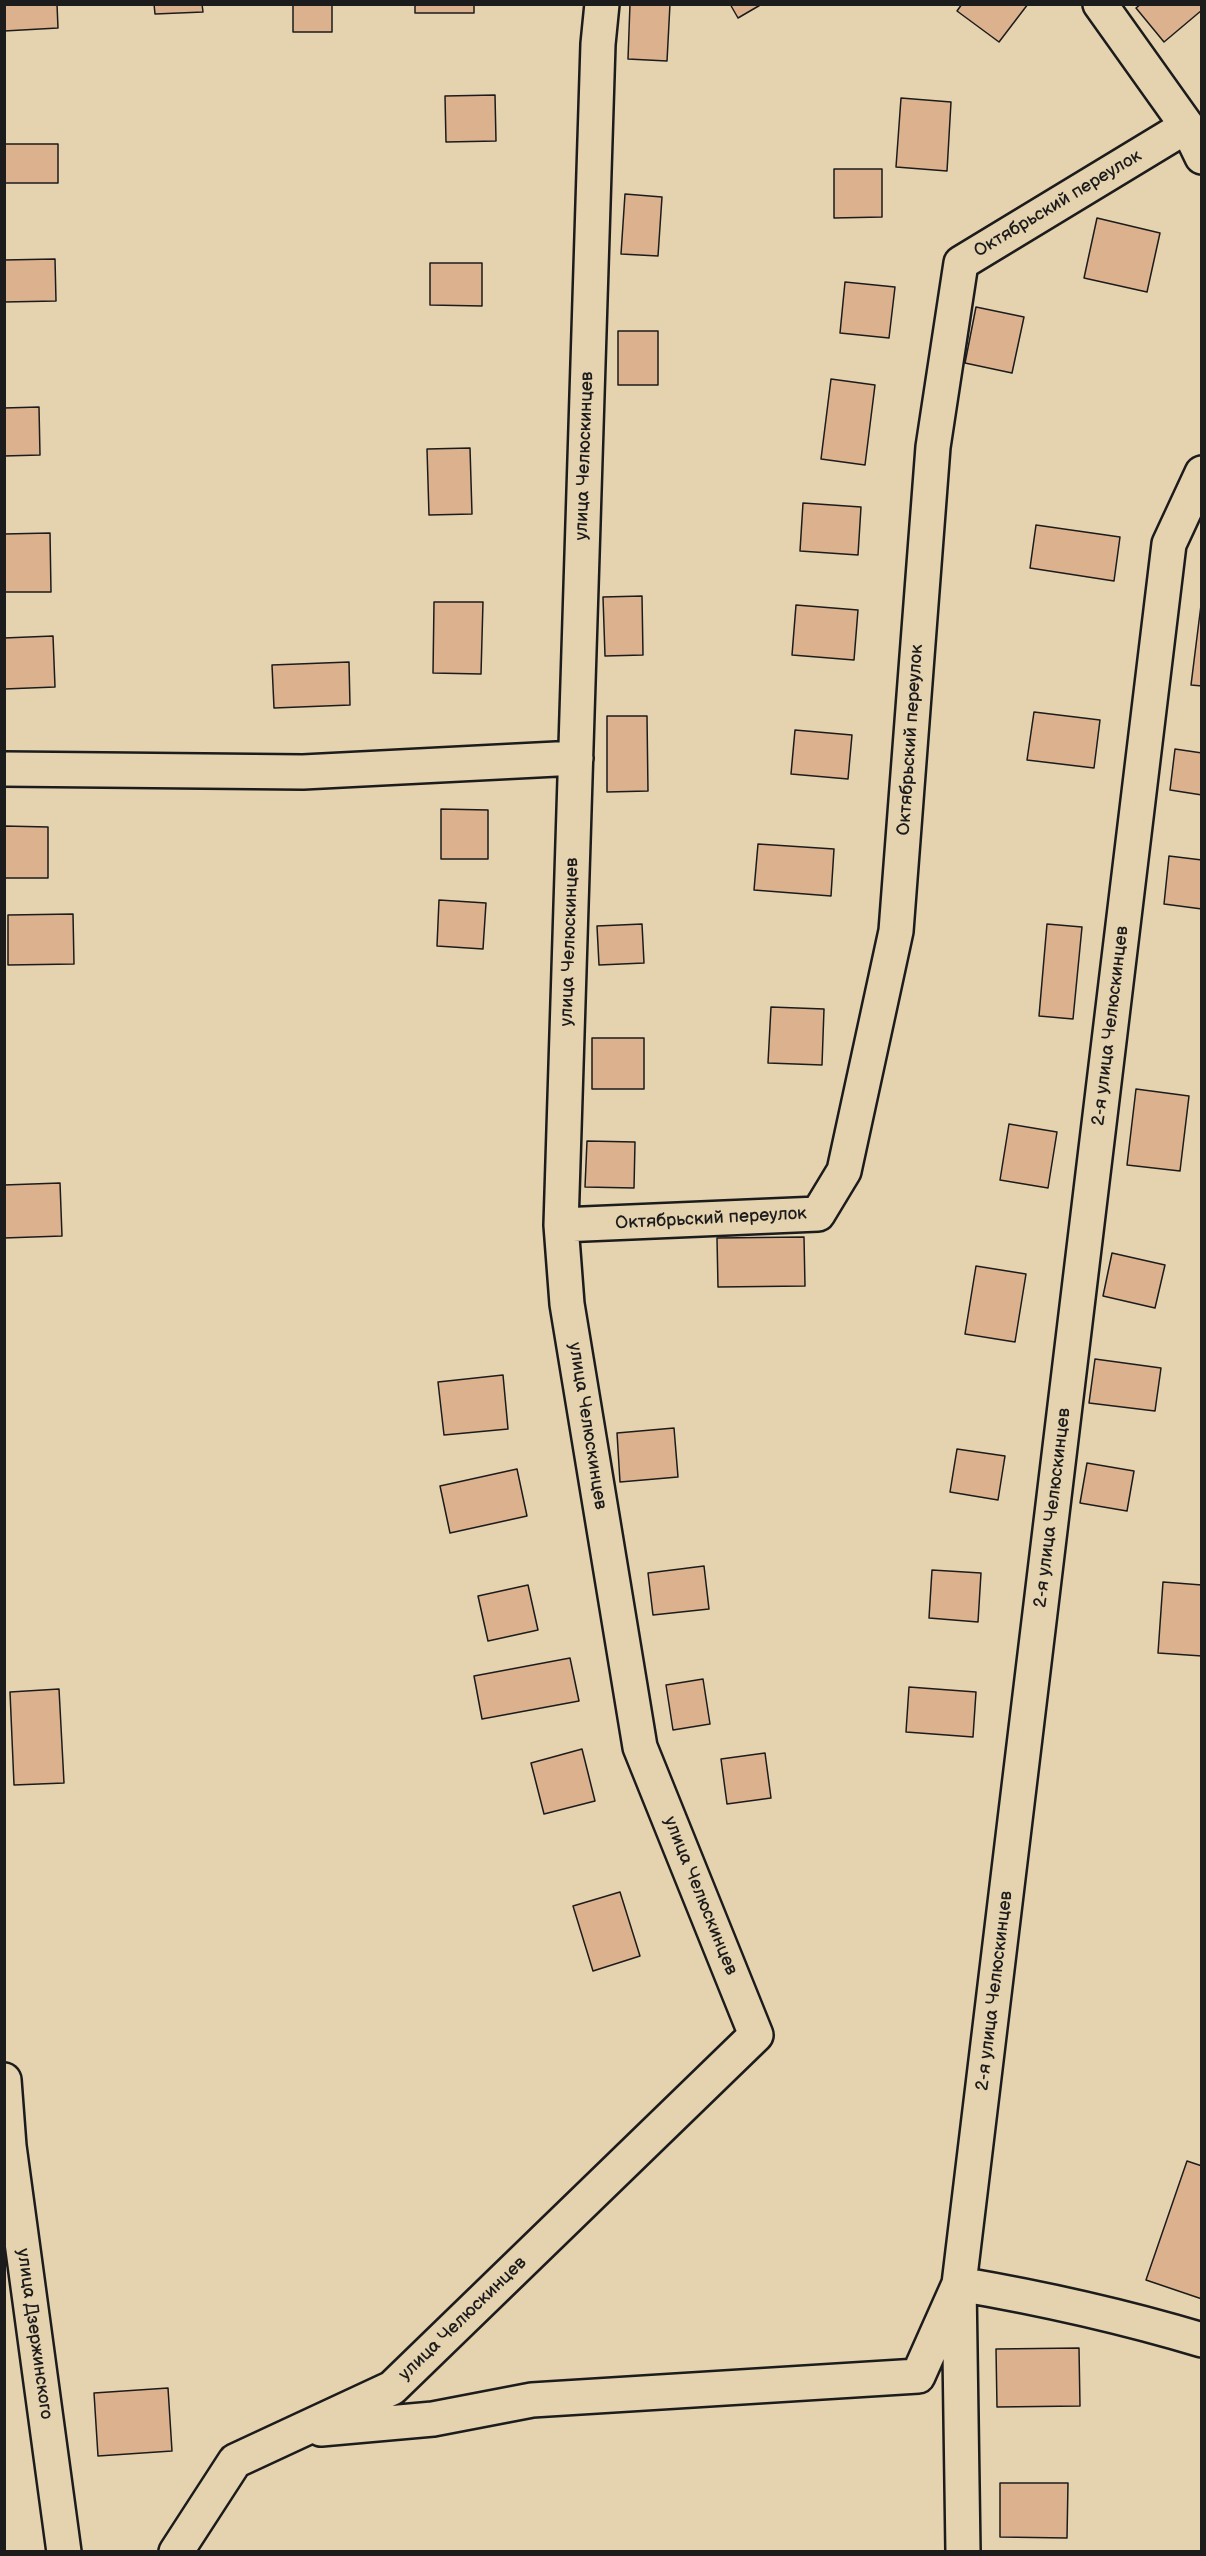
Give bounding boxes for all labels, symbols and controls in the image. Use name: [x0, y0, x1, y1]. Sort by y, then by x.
street label: Октябрьский переулок: [970, 145, 1146, 263]
street label: улица Челюскинцев: [571, 371, 599, 541]
street label: Октябрьский переулок: [894, 644, 928, 836]
street label: улица Челюскинцев: [556, 857, 584, 1027]
street label: 2-я улица Челюскинцев: [1088, 925, 1134, 1127]
street label: Октябрьский переулок: [615, 1203, 807, 1235]
street label: улица Челюскинцев: [563, 1341, 611, 1511]
street label: 2-я улица Челюскинцев: [1030, 1407, 1076, 1609]
street label: улица Челюскинцев: [658, 1814, 742, 1978]
street label: 2-я улица Челюскинцев: [972, 1890, 1018, 2092]
street label: улица Дзержинского: [11, 2247, 57, 2421]
street label: улица Челюскинцев: [395, 2253, 531, 2385]

